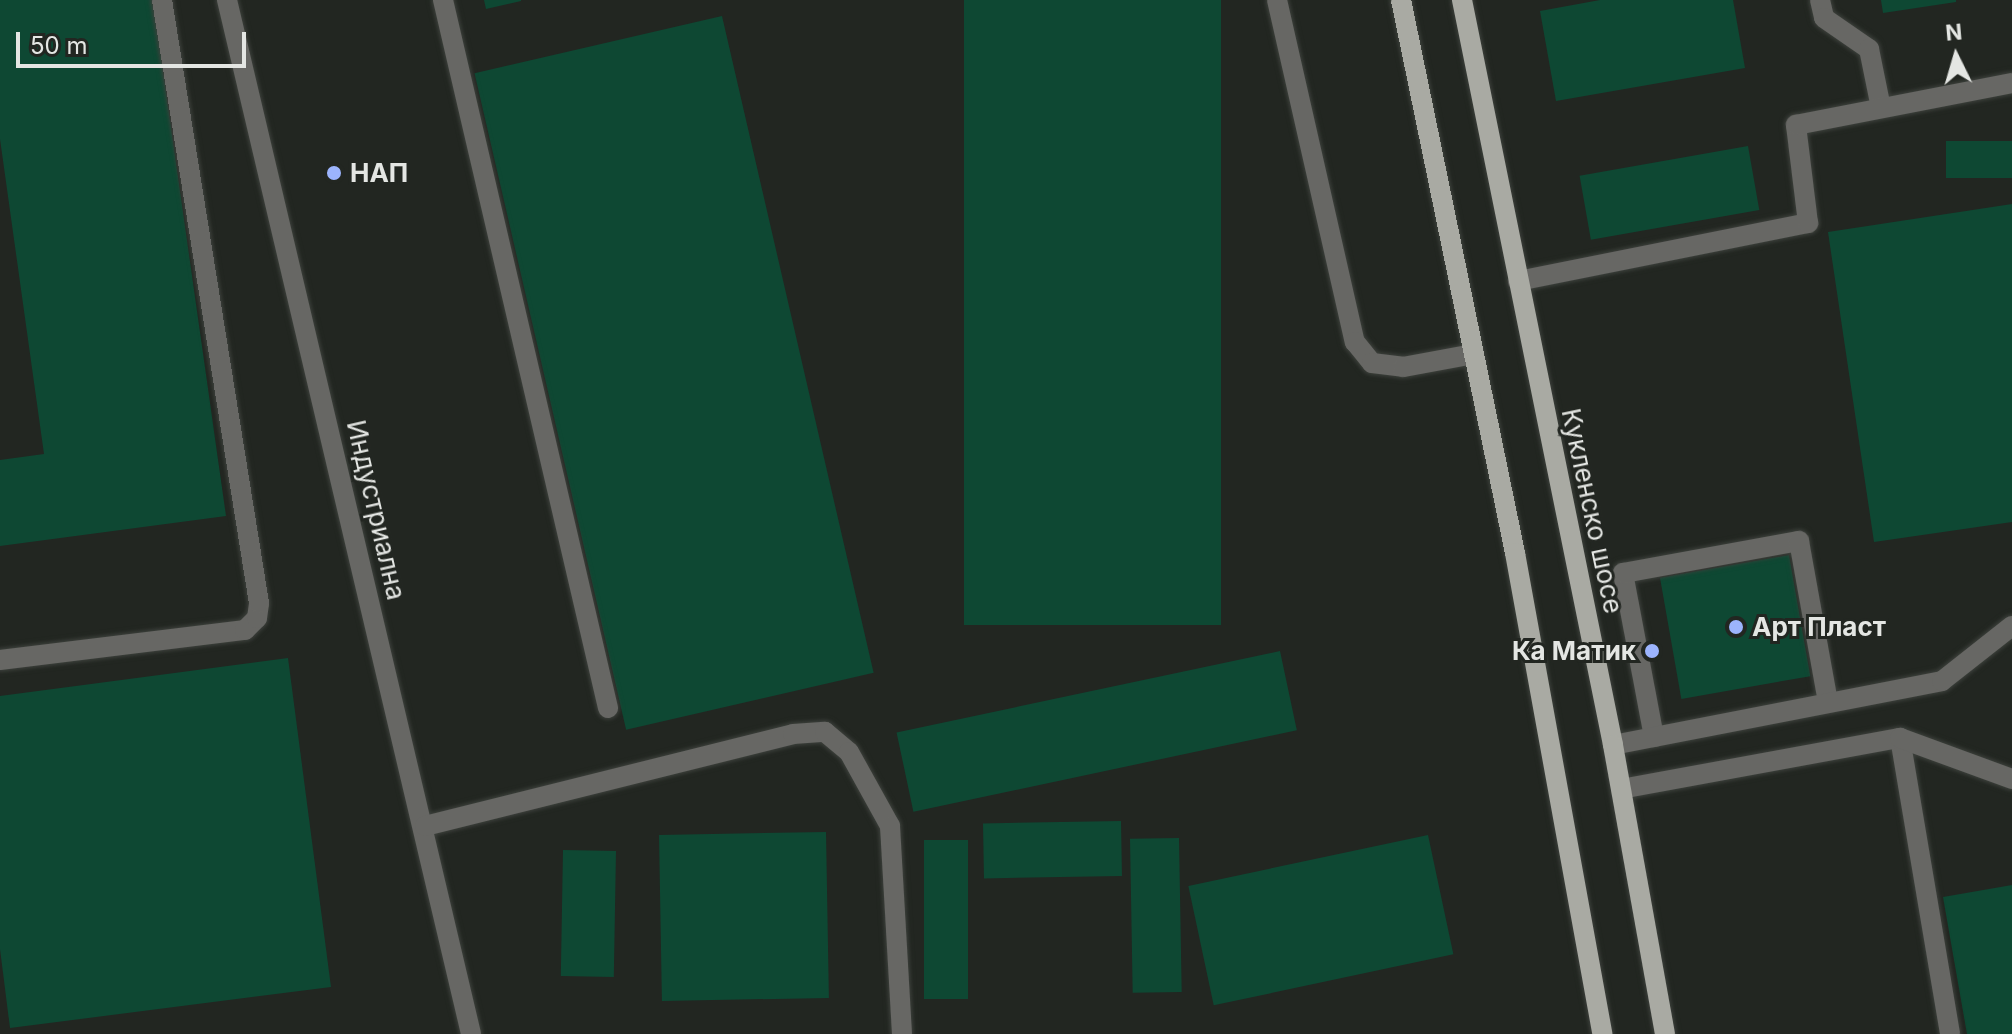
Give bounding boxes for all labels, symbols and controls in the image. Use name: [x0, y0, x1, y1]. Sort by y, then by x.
scale bar: [20, 16, 250, 66]
north arrow: [1916, 16, 1996, 96]
text: N: [1944, 18, 1963, 46]
text: 50 m: [30, 31, 88, 60]
place label: НАП: [350, 157, 408, 189]
marker: НАП: [325, 164, 343, 182]
street label: Кукленско шосе: [1555, 406, 1629, 616]
street label: Индустриална: [340, 417, 412, 603]
place label: Арт Пласт: [1752, 611, 1886, 643]
marker: Арт Пласт: [1727, 618, 1745, 636]
place label: Ка Матик: [1512, 635, 1636, 667]
marker: Ка Матик: [1643, 642, 1661, 660]

